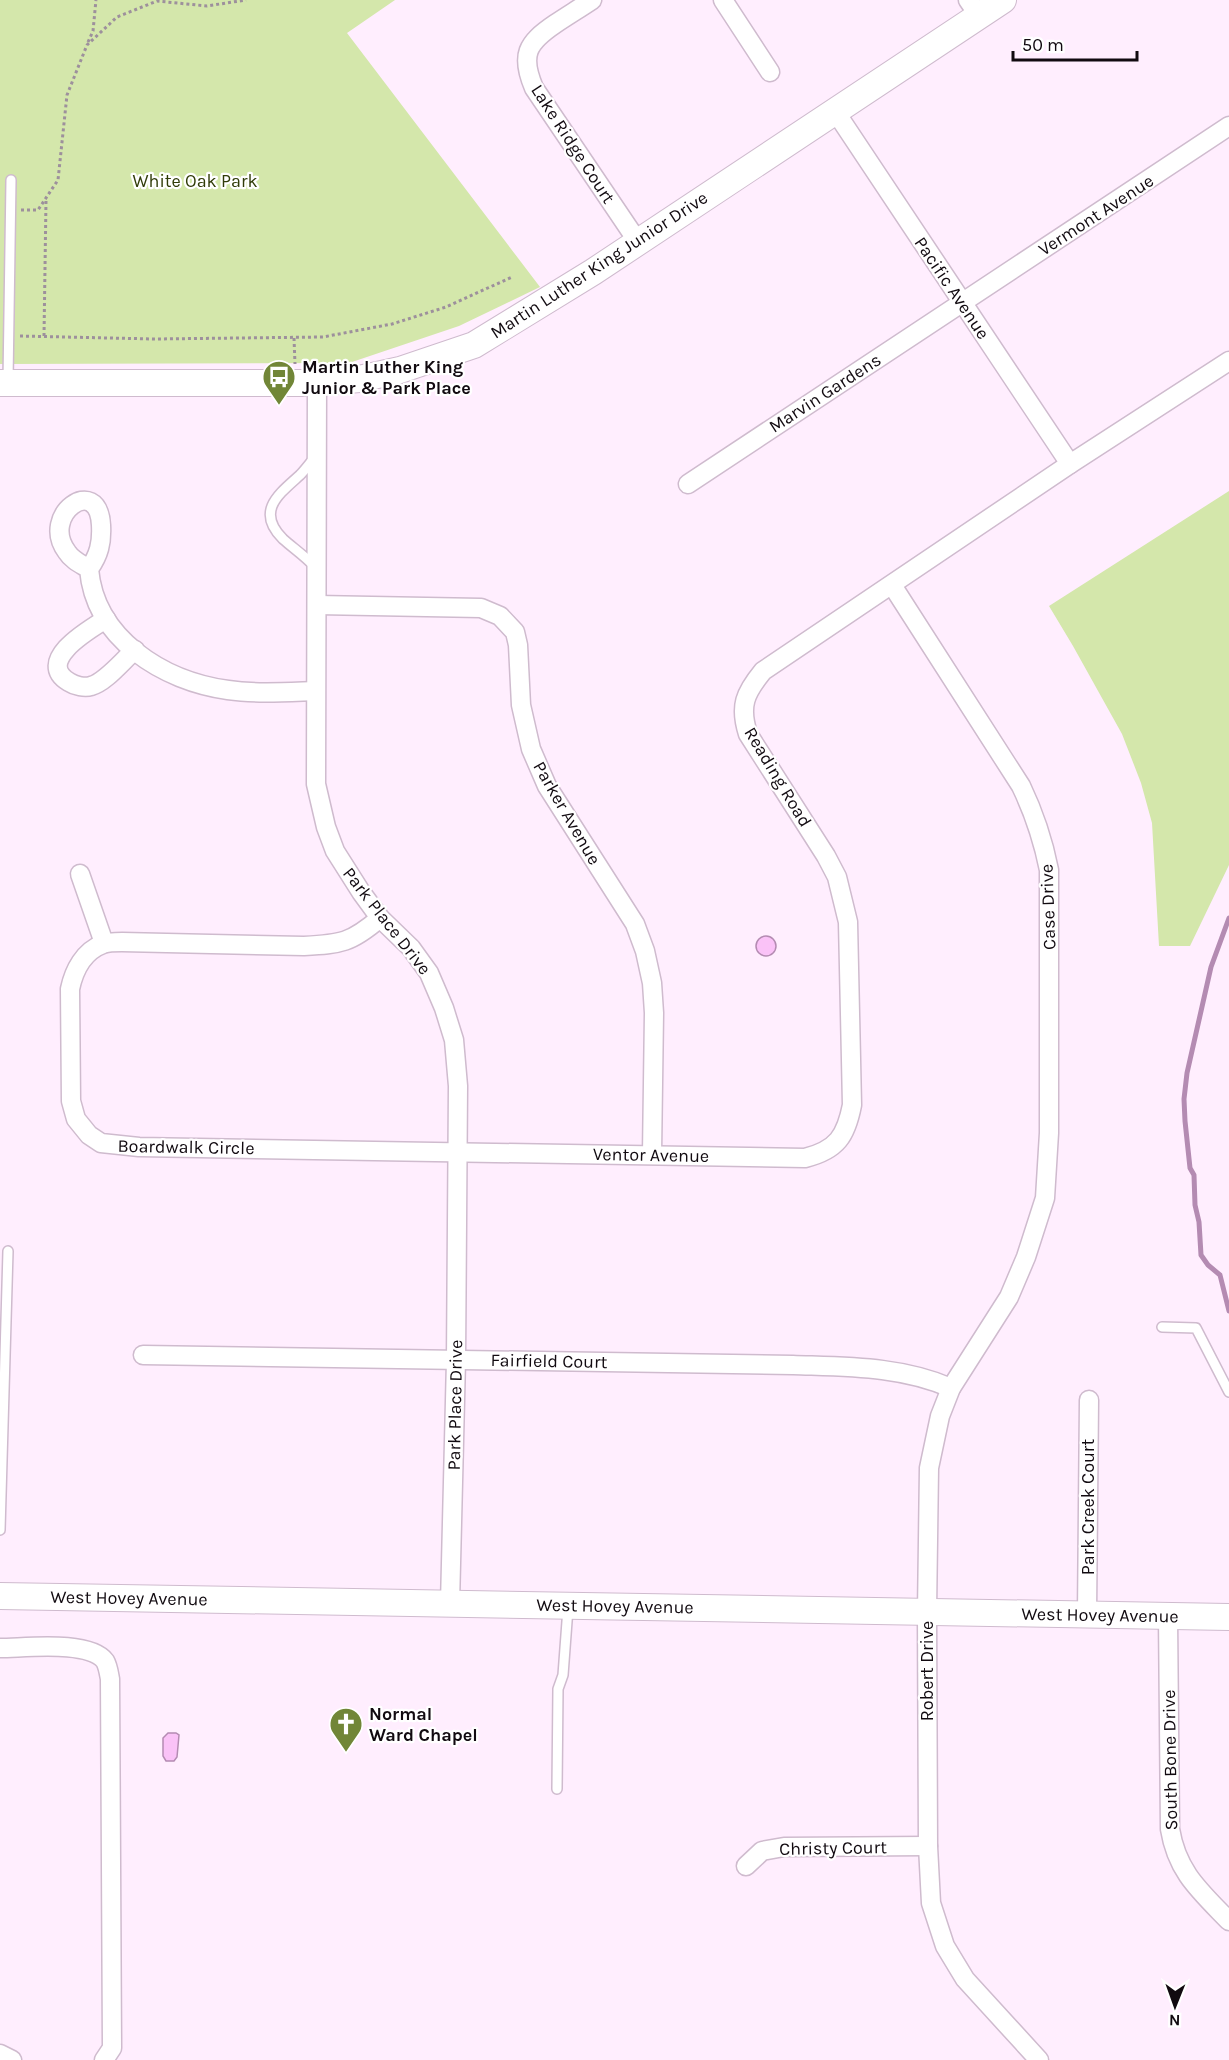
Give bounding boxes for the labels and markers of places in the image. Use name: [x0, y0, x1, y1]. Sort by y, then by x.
place label: Martin Luther King Junior & Park Place: [302, 356, 471, 399]
bus stop icon: Martin Luther King Junior & Park Place: [261, 359, 297, 406]
place label: Normal Ward Chapel: [369, 1703, 478, 1746]
church icon: Normal Ward Chapel: [328, 1706, 364, 1753]

